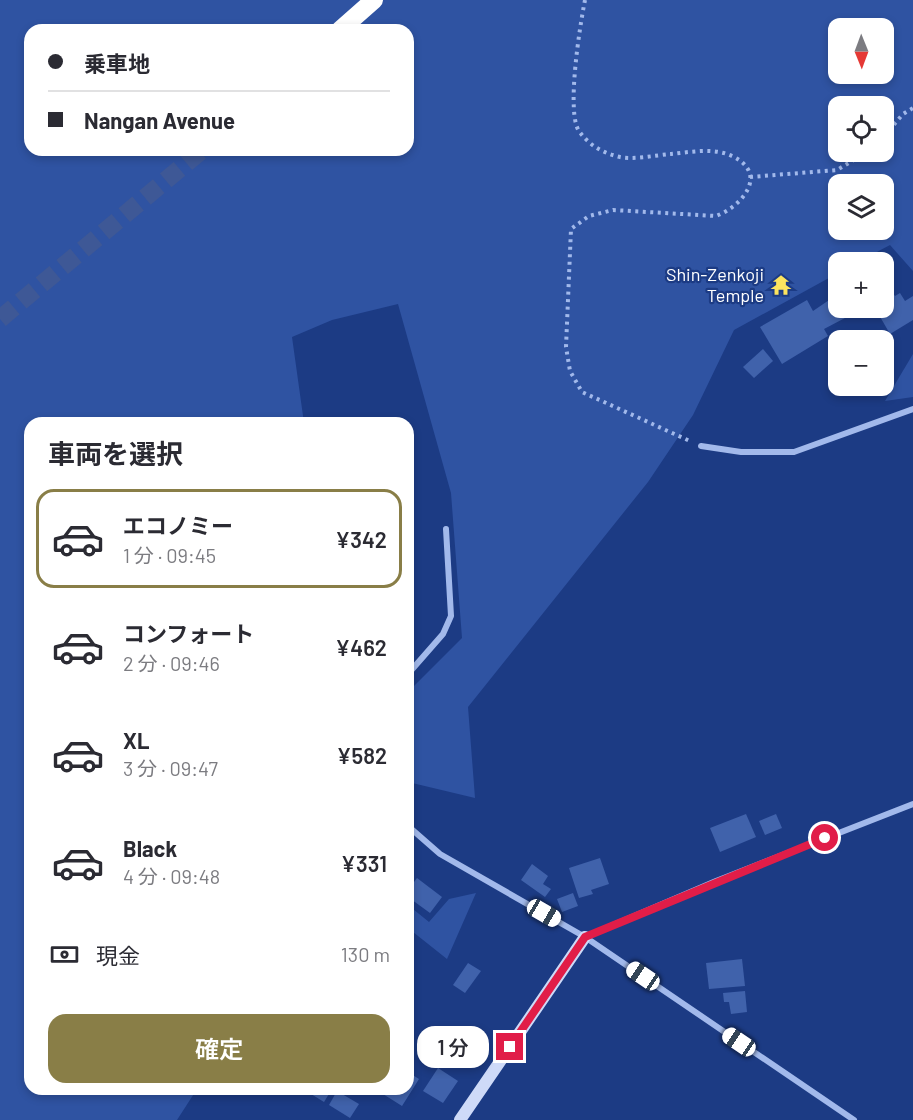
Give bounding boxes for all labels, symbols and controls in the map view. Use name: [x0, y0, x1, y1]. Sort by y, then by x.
north arrow: [828, 18, 894, 84]
map controls: [828, 18, 894, 396]
text: 乗車地: [84, 50, 150, 76]
button: locate: [828, 96, 894, 162]
text: Nangan Avenue: [84, 107, 235, 133]
button: layers: [828, 174, 894, 240]
button: +: [828, 252, 894, 318]
place label: Shin-Zenkoji Temple: [666, 263, 764, 306]
temple icon: Shin-Zenkoji Temple: [769, 273, 793, 297]
button: −: [828, 330, 894, 396]
text: 車両を選択: [48, 437, 183, 469]
icon: car: [51, 512, 105, 566]
text: エコノミー: [123, 512, 233, 538]
text: ¥342: [335, 526, 387, 552]
text: 1 分 · 09:45: [123, 543, 216, 567]
icon: car: [51, 620, 105, 674]
text: コンフォート: [123, 620, 254, 646]
text: ¥462: [335, 634, 387, 660]
text: 2 分 · 09:46: [123, 651, 220, 675]
text: XL: [123, 727, 149, 753]
icon: car: [51, 728, 105, 782]
text: ¥582: [336, 742, 387, 768]
text: 3 分 · 09:47: [123, 756, 218, 780]
route start: [811, 824, 838, 851]
text: Black: [123, 835, 177, 861]
icon: car: [51, 836, 105, 890]
text: ¥331: [341, 850, 387, 876]
text: 4 分 · 09:48: [123, 864, 220, 888]
car: [524, 896, 564, 930]
icon: cash: [48, 938, 81, 971]
text: 現金: [96, 942, 140, 968]
text: 130 m: [341, 942, 390, 966]
car: [623, 958, 663, 994]
button: 確定: [48, 1014, 390, 1083]
car: [719, 1024, 759, 1060]
callout: 1 分: [417, 1026, 489, 1068]
route end: [496, 1033, 523, 1060]
text: 1 分: [437, 1035, 469, 1059]

